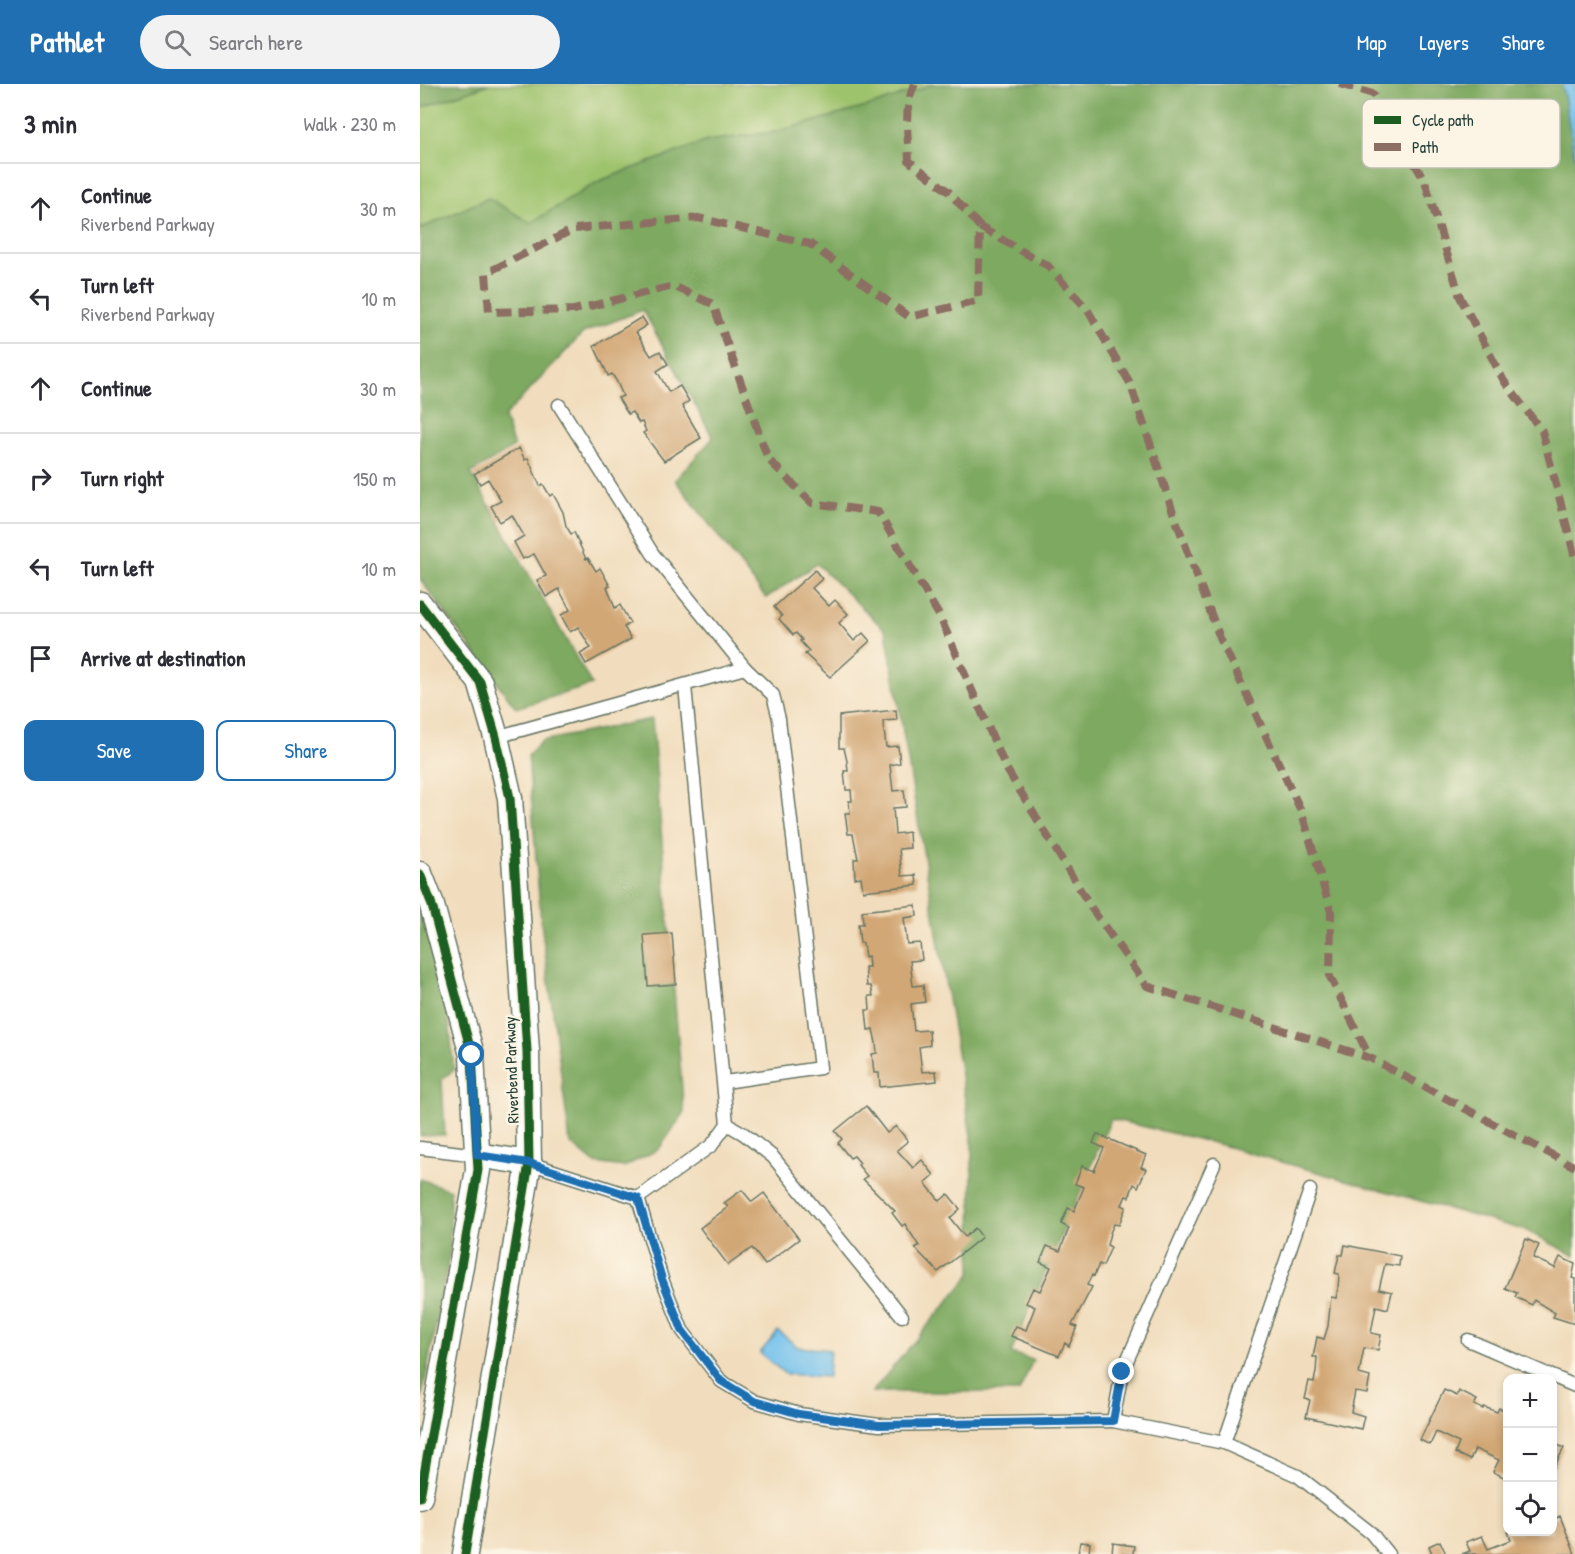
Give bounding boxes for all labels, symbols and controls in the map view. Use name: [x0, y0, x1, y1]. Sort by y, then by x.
search box: [140, 15, 560, 69]
text: Pathlet: [30, 23, 104, 61]
icon: search: [161, 26, 194, 59]
text: Search here: [209, 27, 303, 57]
text: Map: [1357, 28, 1386, 57]
text: Layers: [1419, 28, 1469, 57]
text: Share: [1502, 28, 1545, 57]
legend: [1362, 99, 1560, 168]
text: 3 min: [24, 106, 77, 141]
text: Cycle path: [1412, 109, 1474, 131]
text: Walk · 230 m: [304, 110, 396, 137]
text: Path: [1412, 136, 1438, 158]
text: Continue: [81, 180, 152, 210]
icon: ahead: [24, 192, 57, 225]
text: 30 m: [360, 195, 396, 222]
text: Riverbend Parkway: [81, 210, 215, 237]
text: Turn left: [81, 270, 154, 300]
icon: left: [24, 282, 57, 315]
text: 10 m: [362, 285, 396, 312]
text: Riverbend Parkway: [81, 300, 215, 327]
icon: ahead: [24, 372, 57, 405]
text: Continue: [81, 373, 152, 403]
text: 30 m: [360, 375, 396, 402]
icon: right: [24, 462, 57, 495]
text: Turn right: [81, 463, 164, 493]
text: 150 m: [353, 465, 396, 492]
icon: left: [24, 552, 57, 585]
text: Turn left: [81, 553, 154, 583]
text: 10 m: [362, 555, 396, 582]
icon: arrive: [24, 642, 57, 675]
text: Arrive at destination: [81, 643, 246, 673]
button: Save: [24, 720, 204, 781]
button: Share: [216, 720, 396, 781]
street label: Riverbend Parkway: [498, 1016, 524, 1124]
route start: [458, 1041, 484, 1067]
route end: [1108, 1358, 1134, 1384]
map controls: [1503, 1374, 1557, 1536]
button: +: [1503, 1374, 1557, 1428]
button: −: [1503, 1428, 1557, 1482]
button: locate: [1503, 1482, 1557, 1536]

